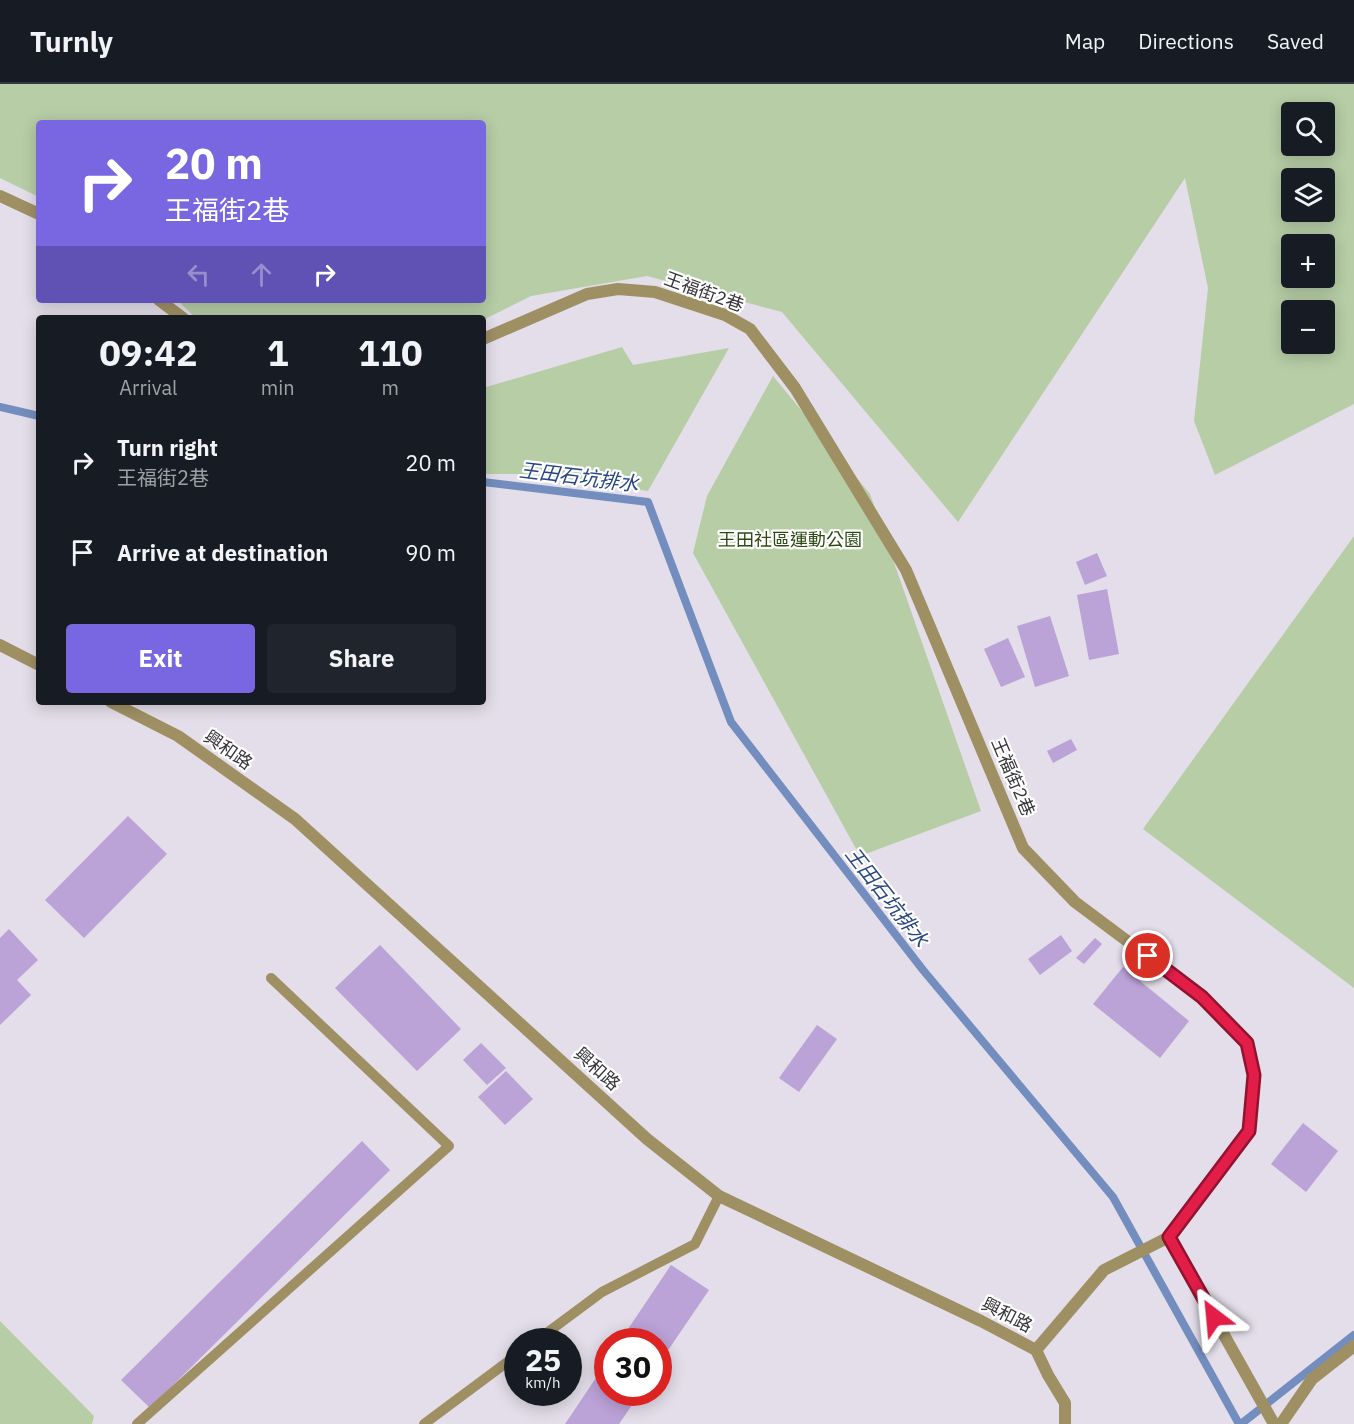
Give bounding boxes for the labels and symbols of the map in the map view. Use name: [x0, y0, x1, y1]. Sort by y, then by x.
street label: 王福街2巷: [661, 267, 747, 316]
water label: 王田石坑排水: [518, 456, 641, 497]
park label: 王田社區運動公園: [718, 528, 862, 551]
street label: 興和路: [200, 725, 257, 774]
street label: 王福街2巷: [987, 734, 1040, 819]
water label: 王田石坑排水: [840, 841, 936, 953]
pin: [1122, 930, 1173, 981]
street label: 興和路: [570, 1042, 625, 1095]
position arrow: [1182, 1285, 1246, 1349]
street label: 興和路: [978, 1292, 1037, 1337]
speed limit sign: 30: [594, 1328, 672, 1406]

